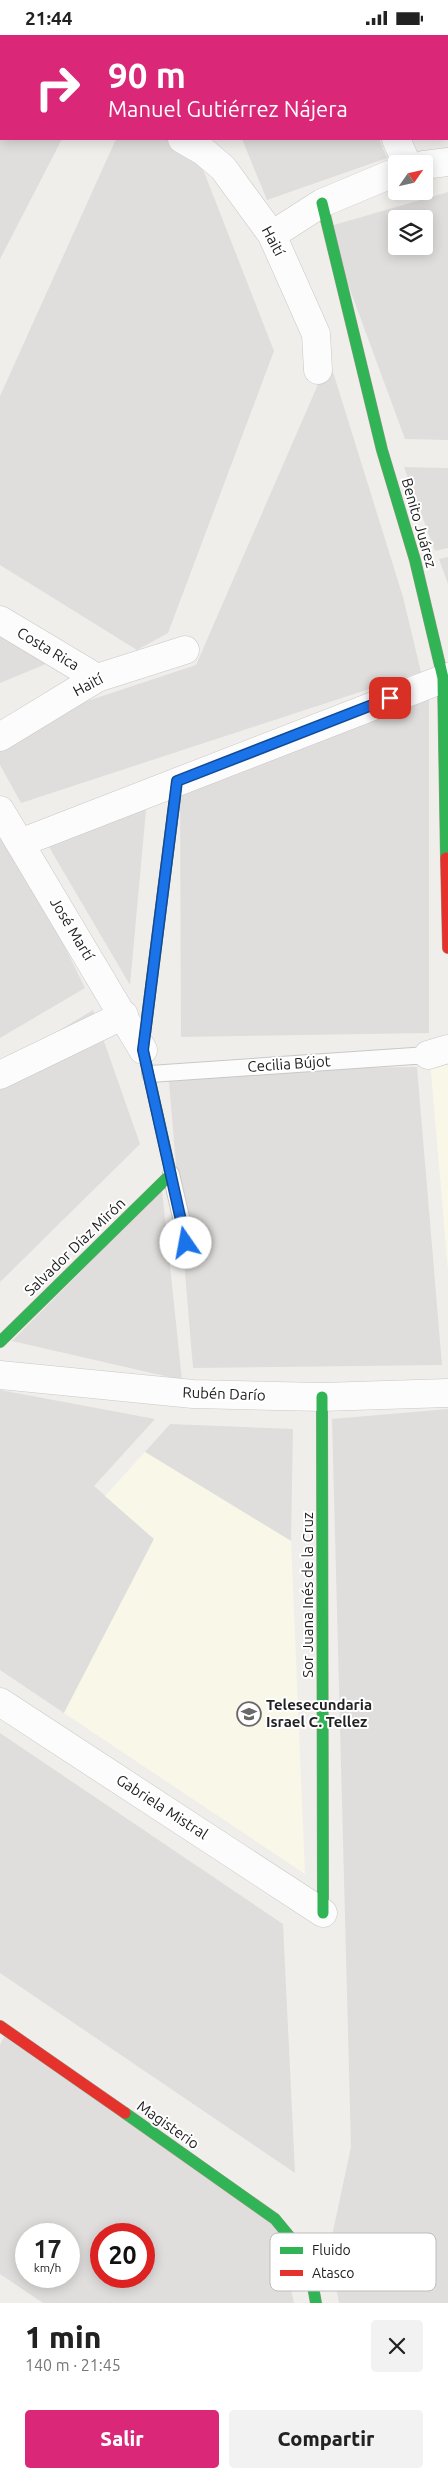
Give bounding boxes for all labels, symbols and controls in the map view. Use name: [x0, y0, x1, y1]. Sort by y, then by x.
text: 21:44: [25, 7, 73, 29]
icon: right: [25, 55, 90, 120]
text: 90 m: [108, 55, 186, 95]
text: Manuel Gutiérrez Nájera: [108, 96, 348, 121]
north arrow: [388, 155, 432, 200]
map controls: [388, 155, 433, 255]
button: layers: [388, 210, 433, 255]
street label: Haití: [259, 223, 288, 259]
street label: Benito Juárez: [399, 476, 440, 570]
street label: Costa Rica: [14, 623, 82, 674]
street label: Haití: [70, 670, 106, 699]
pin: [369, 677, 411, 719]
icon: arrive: [376, 684, 404, 712]
street label: José Martí: [47, 894, 98, 964]
street label: Cecilia Bújot: [247, 1052, 331, 1075]
street label: Salvador Díaz Mirón: [21, 1194, 128, 1299]
position arrow: [159, 1216, 211, 1268]
street label: Rubén Darío: [182, 1384, 266, 1403]
street label: Sor Juana Inés de la Cruz: [299, 1512, 316, 1678]
place label: Telesecundaria Israel C. Tellez: [266, 1696, 372, 1730]
school or university icon: Telesecundaria Israel C. Tellez: [236, 1701, 262, 1727]
street label: Gabriela Mistral: [113, 1771, 211, 1842]
street label: Magisterio: [134, 2097, 203, 2152]
speed limit sign: 20: [90, 2223, 155, 2288]
legend: [270, 2233, 436, 2291]
text: 17: [33, 2235, 62, 2263]
text: Fluido: [312, 2242, 351, 2258]
text: km/h: [34, 2261, 61, 2274]
text: Atasco: [312, 2265, 355, 2281]
text: 1 min: [25, 2320, 101, 2354]
button: close: [371, 2320, 423, 2372]
text: 140 m · 21:45: [25, 2356, 121, 2374]
button: Salir: [25, 2410, 219, 2468]
button: Compartir: [229, 2410, 423, 2468]

